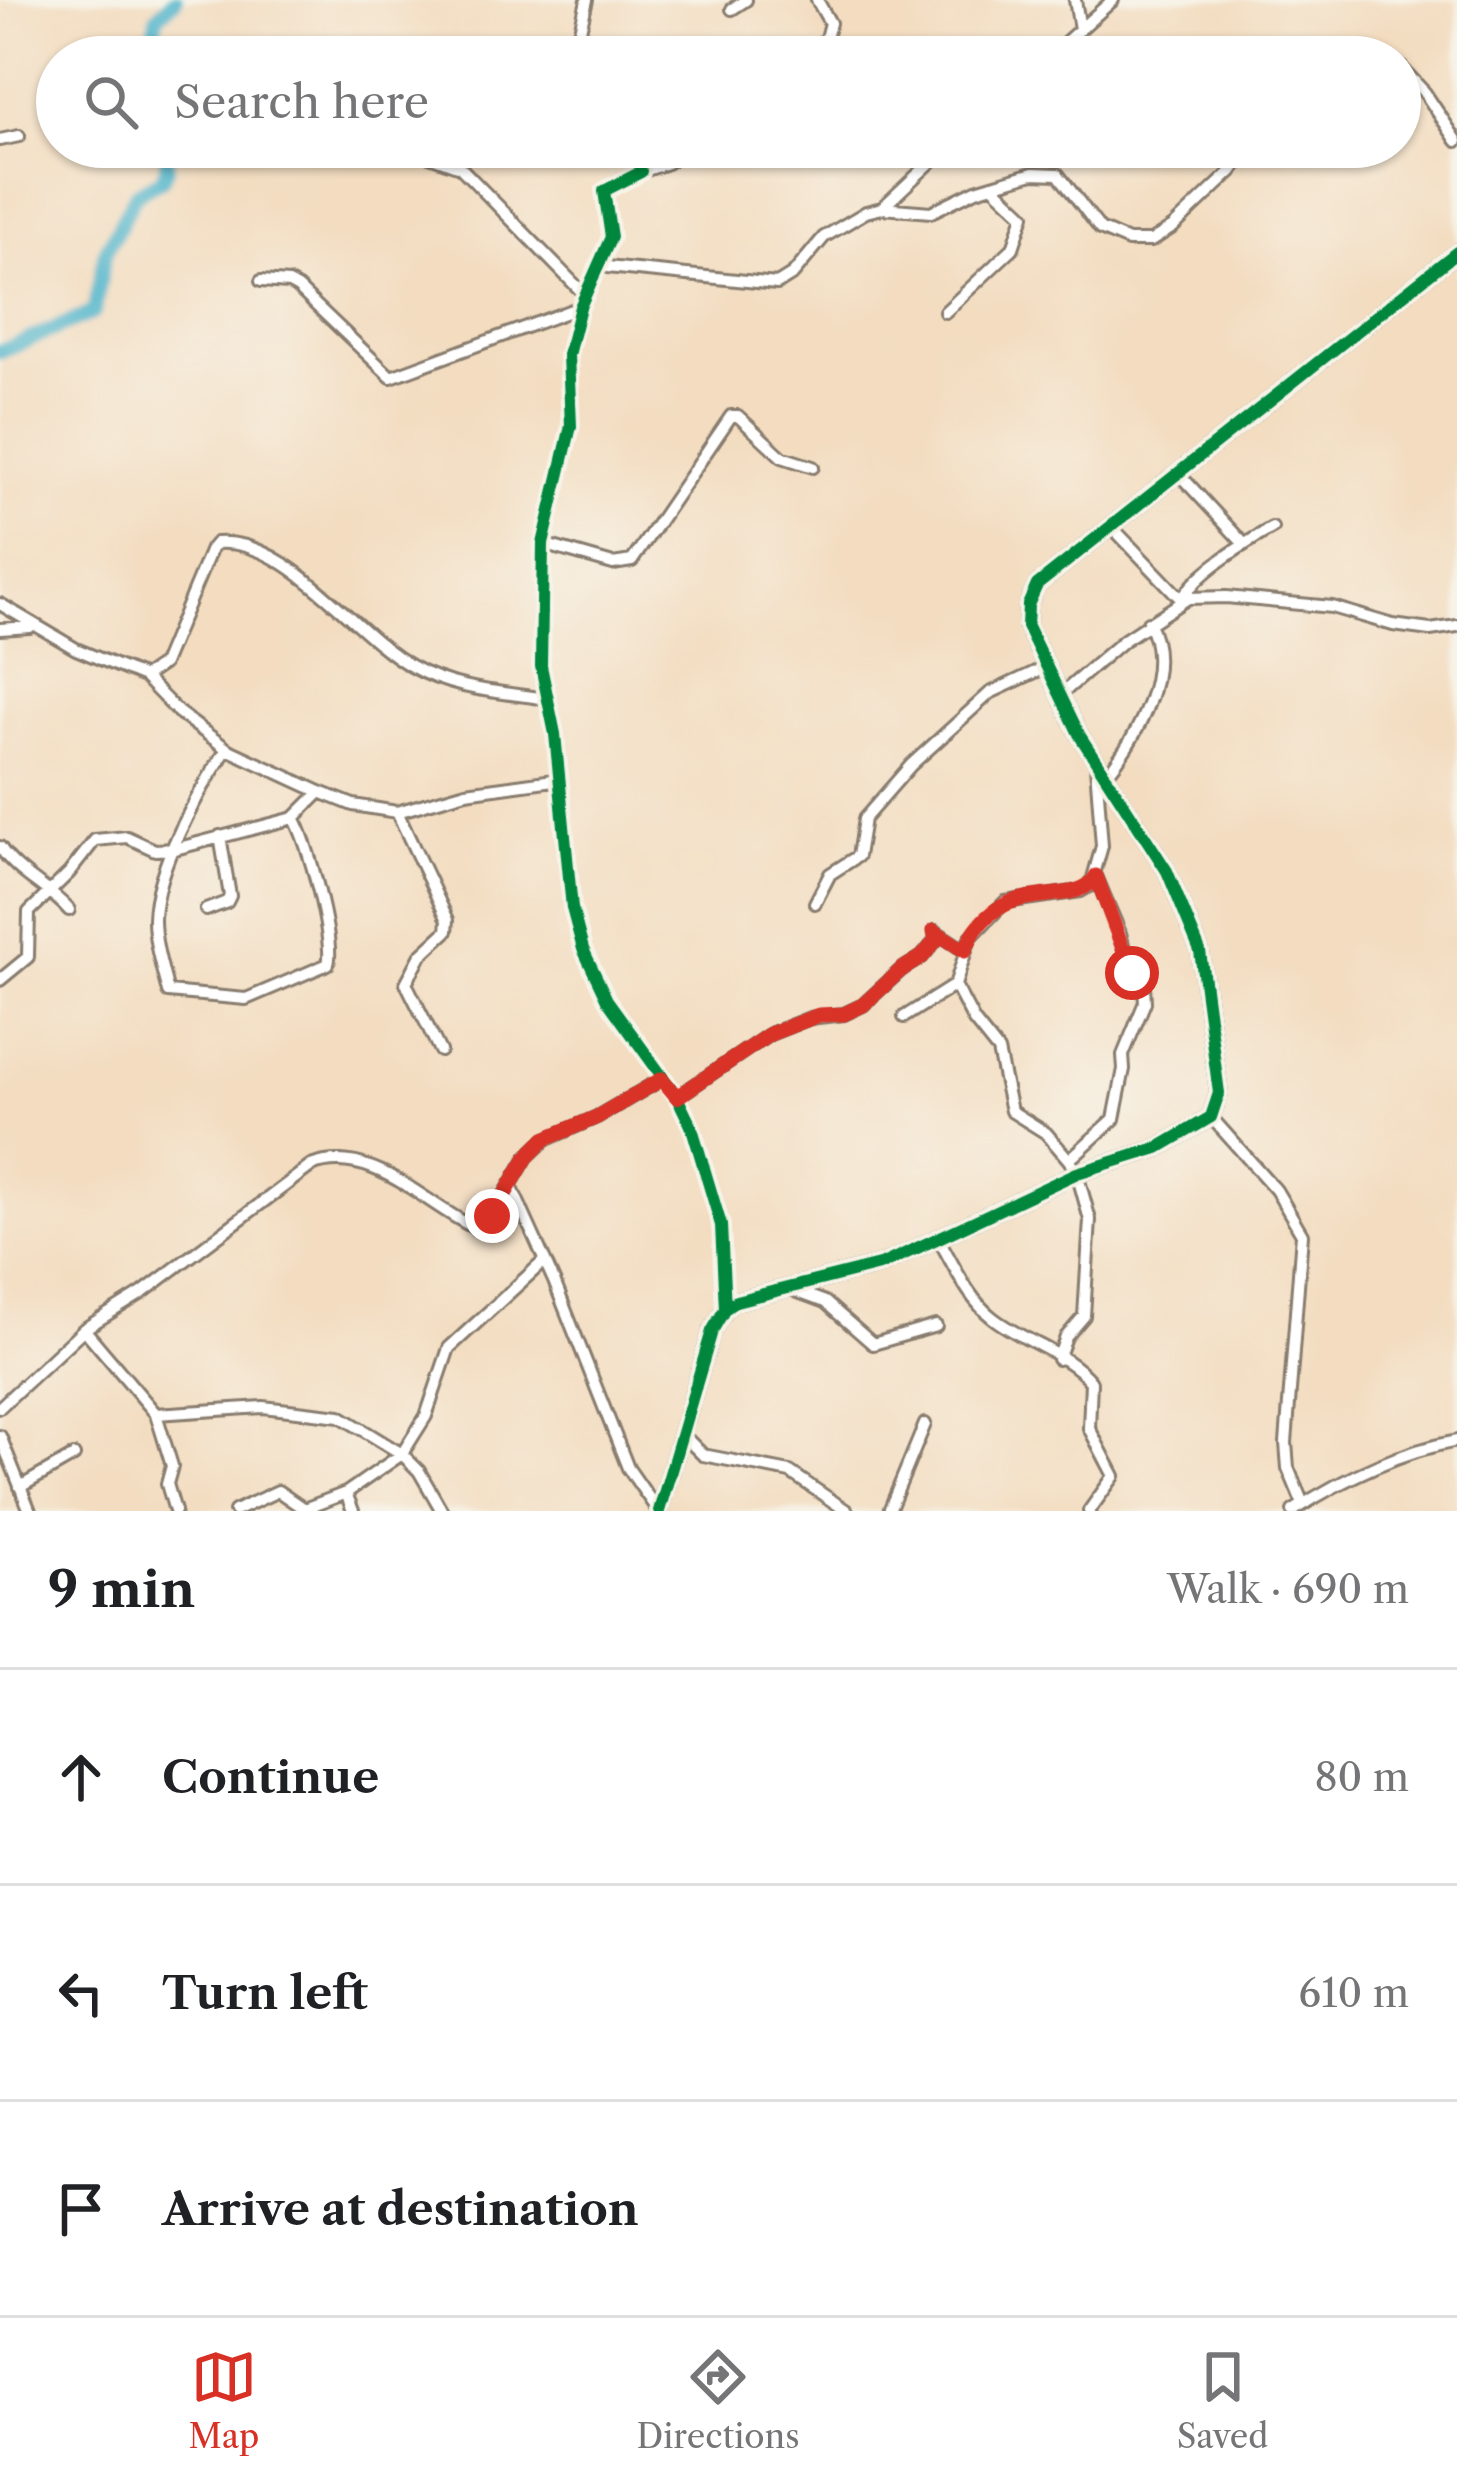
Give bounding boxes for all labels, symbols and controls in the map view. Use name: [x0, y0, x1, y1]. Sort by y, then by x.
search box: [36, 36, 1421, 168]
icon: search: [78, 69, 144, 135]
text: Search here: [174, 74, 429, 130]
route start: [1105, 946, 1159, 1000]
route end: [465, 1189, 519, 1243]
text: 9 min: [48, 1558, 195, 1620]
text: Walk · 690 m: [1167, 1565, 1409, 1613]
icon: ahead: [48, 1744, 114, 1810]
text: Continue: [162, 1749, 379, 1805]
text: 80 m: [1314, 1753, 1409, 1801]
icon: left: [48, 1960, 114, 2026]
text: Turn left: [162, 1965, 368, 2021]
text: 610 m: [1298, 1969, 1409, 2017]
icon: arrive: [48, 2176, 114, 2242]
text: Arrive at destination: [162, 2181, 639, 2237]
tab: Map: [189, 2344, 259, 2457]
tab: Directions: [637, 2344, 800, 2457]
tab: Saved: [1177, 2344, 1268, 2457]

